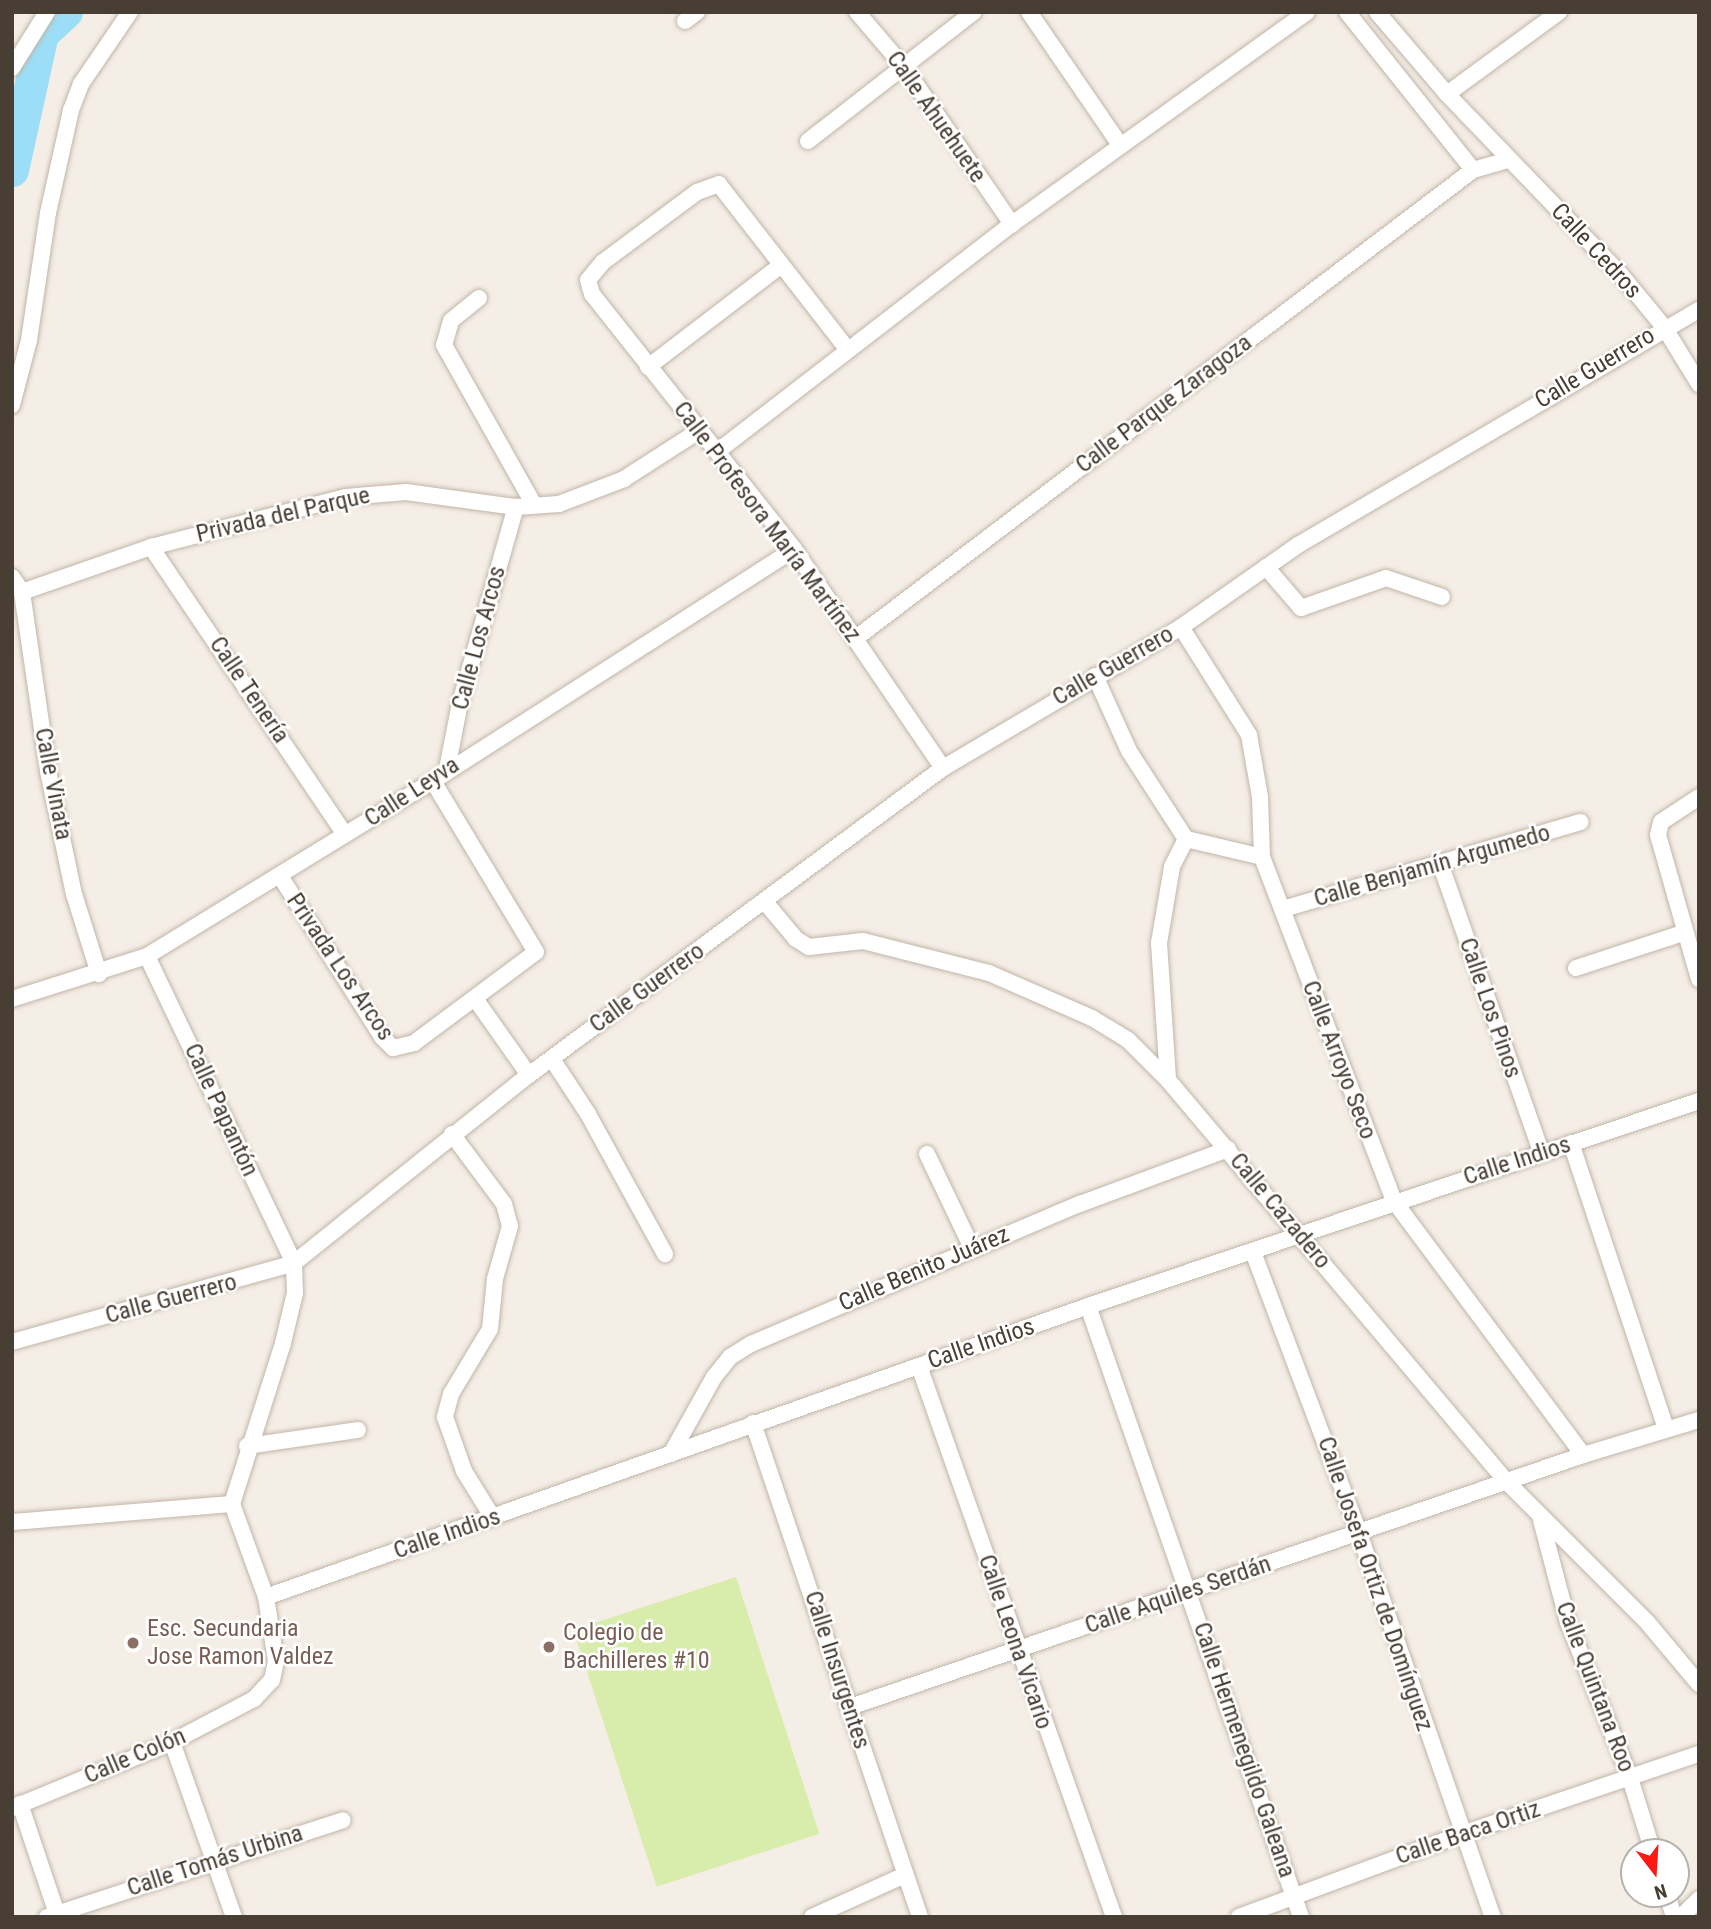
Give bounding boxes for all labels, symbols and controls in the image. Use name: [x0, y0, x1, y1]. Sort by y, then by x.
street label: Calle Ahuehuete: [880, 46, 992, 188]
street label: Calle Cedros: [1545, 197, 1647, 305]
street label: Calle Guerrero: [1530, 321, 1660, 415]
street label: Calle Parque Zaragoza: [1070, 328, 1258, 480]
street label: Calle Profesora María Martínez: [667, 396, 867, 648]
street label: Privada del Parque: [193, 481, 373, 549]
street label: Calle Los Arcos: [446, 563, 512, 713]
street label: Calle Guerrero: [1047, 620, 1179, 712]
street label: Calle Tenería: [203, 631, 295, 749]
street label: Calle Vinata: [28, 726, 78, 842]
street label: Calle Leyva: [359, 751, 465, 833]
street label: Calle Benjamín Argumedo: [1311, 818, 1553, 914]
street label: Privada Los Arcos: [280, 888, 400, 1046]
street label: Calle Los Pinos: [1453, 934, 1527, 1082]
street label: Calle Guerrero: [584, 937, 710, 1039]
street label: Calle Arroyo Seco: [1296, 977, 1382, 1143]
street label: Calle Papantón: [178, 1039, 264, 1181]
street label: Calle Indios: [1460, 1130, 1574, 1192]
street label: Calle Cazadero: [1223, 1147, 1337, 1275]
street label: Calle Benito Juárez: [834, 1220, 1014, 1318]
street label: Calle Guerrero: [102, 1268, 240, 1330]
street label: Calle Indios: [924, 1312, 1038, 1376]
street label: Calle Josefa Ortiz de Domínguez: [1311, 1433, 1439, 1735]
street label: Calle Indios: [390, 1502, 504, 1566]
street label: Calle Aquiles Serdán: [1081, 1550, 1275, 1640]
street label: Calle Leona Vicario: [972, 1551, 1058, 1733]
street label: Calle Insurgentes: [798, 1587, 876, 1753]
street label: Calle Quintana Roo: [1549, 1598, 1641, 1776]
place label: Esc. Secundaria Jose Ramon Valdez: [147, 1615, 333, 1671]
place label: Colegio de Bachilleres #10: [563, 1619, 710, 1675]
street label: Calle Hermenegildo Galeana: [1187, 1619, 1301, 1881]
marker: Esc. Secundaria Jose Ramon Valdez: [125, 1635, 141, 1651]
marker: Colegio de Bachilleres #10: [541, 1639, 557, 1655]
street label: Calle Colón: [80, 1722, 190, 1790]
street label: Calle Baca Ortiz: [1392, 1795, 1544, 1871]
street label: Calle Tomás Urbina: [123, 1819, 307, 1903]
north arrow: [1620, 1838, 1690, 1908]
text: N: [1652, 1879, 1670, 1904]

